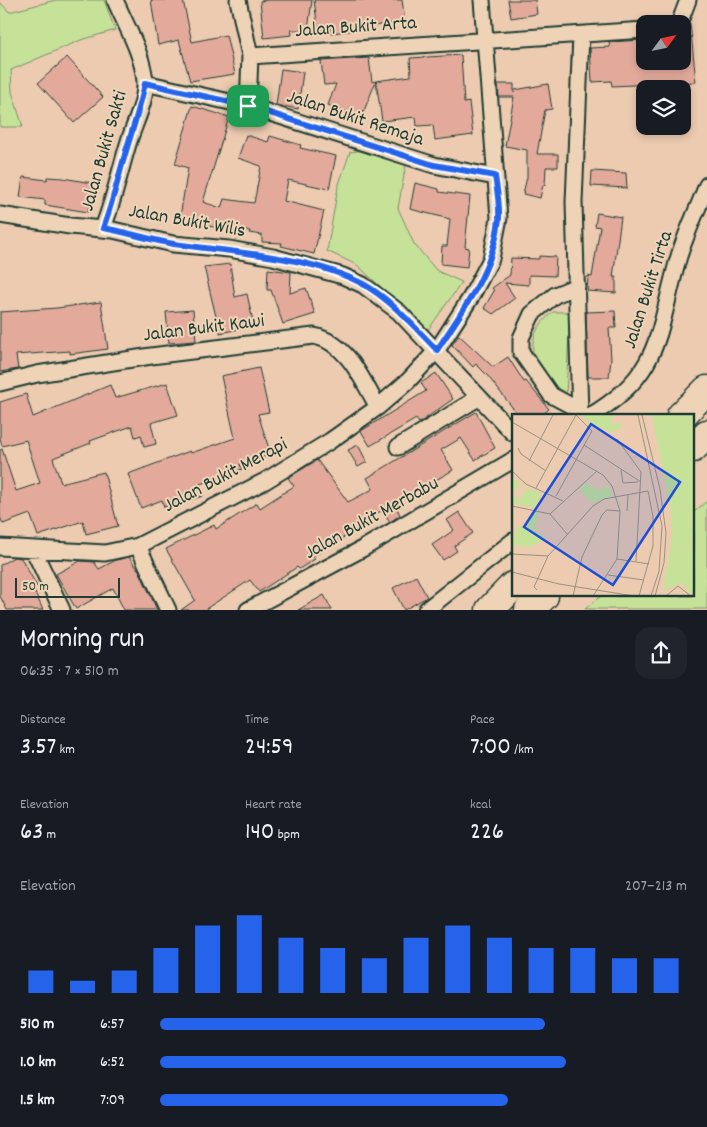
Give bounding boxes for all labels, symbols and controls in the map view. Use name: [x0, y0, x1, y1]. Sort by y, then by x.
street label: Jalan Bukit Arta: [294, 10, 418, 46]
north arrow: [636, 15, 691, 70]
map controls: [636, 15, 691, 135]
button: layers: [636, 80, 691, 135]
street label: Jalan Bukit Remaja: [283, 84, 428, 155]
pin: [227, 85, 269, 127]
street label: Jalan Bukit Sakti: [74, 87, 136, 214]
icon: arrive: [234, 92, 262, 120]
street label: Jalan Bukit Wilis: [126, 198, 248, 246]
street label: Jalan Bukit Tirta: [617, 227, 681, 353]
street label: Jalan Bukit Kawi: [142, 308, 266, 350]
inset map: [512, 414, 694, 597]
street label: Jalan Bukit Merapi: [159, 431, 293, 520]
street label: Jalan Bukit Merbabu: [300, 470, 444, 568]
scale bar: [15, 574, 120, 598]
text: 50 m: [22, 577, 49, 597]
text: Morning run: [20, 621, 144, 661]
button: share: [635, 627, 687, 679]
text: 06:35 · 7 × 510 m: [20, 660, 119, 683]
text: Distance: [20, 710, 66, 730]
text: Time: [245, 710, 269, 730]
text: Pace: [470, 710, 495, 730]
text: 3.57: [20, 730, 56, 766]
text: 24:59: [245, 730, 293, 766]
text: 7:00: [470, 730, 511, 766]
text: km: [56, 740, 75, 760]
text: /km: [511, 740, 534, 760]
text: Elevation: [20, 795, 69, 815]
text: Heart rate: [245, 795, 302, 815]
text: kcal: [470, 795, 491, 815]
text: 63: [20, 815, 43, 851]
text: 140: [245, 815, 274, 851]
text: 226: [470, 815, 504, 851]
text: m: [43, 825, 56, 845]
text: bpm: [274, 825, 300, 845]
text: Elevation: [20, 875, 76, 898]
text: 207–213 m: [625, 875, 687, 898]
text: 510 m: [20, 1013, 54, 1036]
text: 6:57: [100, 1013, 124, 1036]
text: 1.0 km: [20, 1051, 56, 1074]
text: 6:52: [100, 1051, 125, 1074]
text: 1.5 km: [20, 1089, 55, 1112]
text: 7:09: [100, 1089, 125, 1112]

